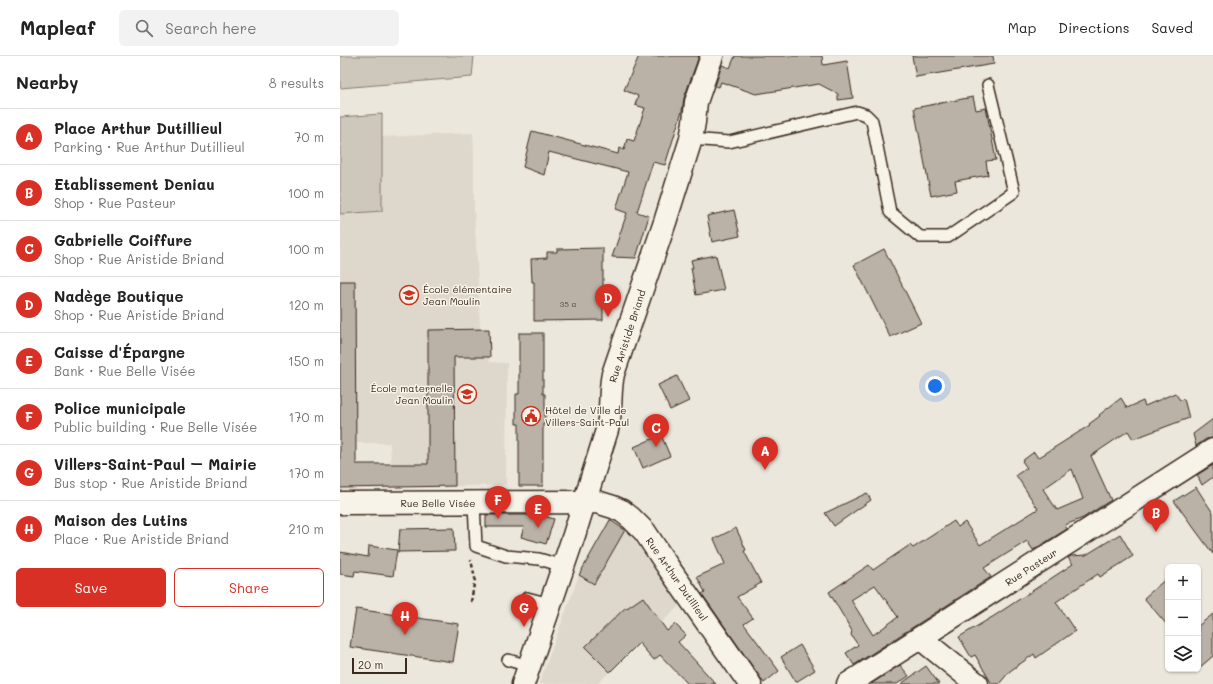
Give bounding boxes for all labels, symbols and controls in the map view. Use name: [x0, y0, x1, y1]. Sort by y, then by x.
search box: [119, 10, 399, 46]
text: Mapleaf: [20, 15, 95, 40]
icon: search: [133, 17, 155, 39]
text: Search here: [165, 18, 257, 38]
text: Map: [1008, 18, 1036, 37]
text: Directions: [1058, 18, 1129, 37]
text: Saved: [1151, 18, 1193, 37]
text: Nearby: [16, 71, 78, 93]
text: 8 results: [269, 74, 324, 91]
text: Place Arthur Dutillieul: [54, 118, 222, 138]
text: A: [24, 128, 34, 145]
text: 70 m: [294, 128, 324, 145]
text: Parking · Rue Arthur Dutillieul: [54, 138, 245, 155]
text: Etablissement Deniau: [54, 174, 215, 194]
text: B: [25, 184, 33, 201]
text: 100 m: [288, 184, 324, 201]
text: Shop · Rue Pasteur: [54, 194, 176, 211]
text: Gabrielle Coiffure: [54, 230, 192, 250]
text: C: [24, 240, 34, 257]
text: 100 m: [288, 240, 324, 257]
text: Shop · Rue Aristide Briand: [54, 250, 224, 267]
place label: École élémentaire Jean Moulin: [423, 282, 512, 308]
school or university icon: École élémentaire Jean Moulin: [398, 284, 420, 306]
pin: D: [595, 284, 621, 317]
text: Nadège Boutique: [54, 286, 183, 306]
street label: Rue Aristide Briand: [605, 288, 649, 384]
text: D: [24, 296, 34, 313]
text: 120 m: [288, 296, 324, 313]
house number: 35 a: [560, 299, 576, 309]
text: Shop · Rue Aristide Briand: [54, 306, 224, 323]
text: Caisse d'Épargne: [54, 342, 185, 362]
text: E: [25, 352, 33, 369]
text: 150 m: [288, 352, 324, 369]
text: Bank · Rue Belle Visée: [54, 362, 196, 379]
your location: [925, 376, 945, 396]
place label: École maternelle Jean Moulin: [371, 381, 453, 407]
school or university icon: École maternelle Jean Moulin: [456, 383, 478, 405]
text: Police municipale: [54, 398, 186, 418]
place label: Hôtel de Ville de Villers-Saint-Paul: [545, 403, 629, 429]
public building icon: Hôtel de Ville de Villers-Saint-Paul: [520, 405, 542, 427]
text: F: [25, 408, 33, 425]
text: 170 m: [288, 408, 324, 425]
pin: C: [643, 414, 669, 447]
text: Public building · Rue Belle Visée: [54, 418, 257, 435]
pin: A: [752, 437, 778, 470]
text: Villers-Saint-Paul – Mairie: [54, 454, 256, 474]
text: G: [24, 464, 34, 481]
text: 170 m: [288, 464, 324, 481]
text: Bus stop · Rue Aristide Briand: [54, 474, 247, 491]
pin: F: [485, 486, 511, 519]
pin: E: [525, 495, 551, 528]
street label: Rue Belle Visée: [401, 496, 475, 510]
pin: B: [1143, 499, 1169, 532]
text: Maison des Lutins: [54, 510, 188, 530]
text: H: [24, 520, 34, 537]
text: 210 m: [288, 520, 324, 537]
text: Place · Rue Aristide Briand: [54, 530, 229, 547]
street label: Rue Arthur Dutillieul: [643, 534, 711, 624]
street label: Rue Pasteur: [1002, 545, 1060, 589]
map controls: [1165, 564, 1201, 672]
button: +: [1165, 564, 1201, 600]
button: Save: [16, 568, 166, 607]
button: Share: [174, 568, 324, 607]
pin: G: [511, 594, 537, 627]
button: −: [1165, 600, 1201, 636]
pin: H: [392, 602, 418, 635]
button: layers: [1165, 636, 1201, 672]
scale bar: [352, 656, 407, 675]
text: 20 m: [358, 657, 383, 672]

